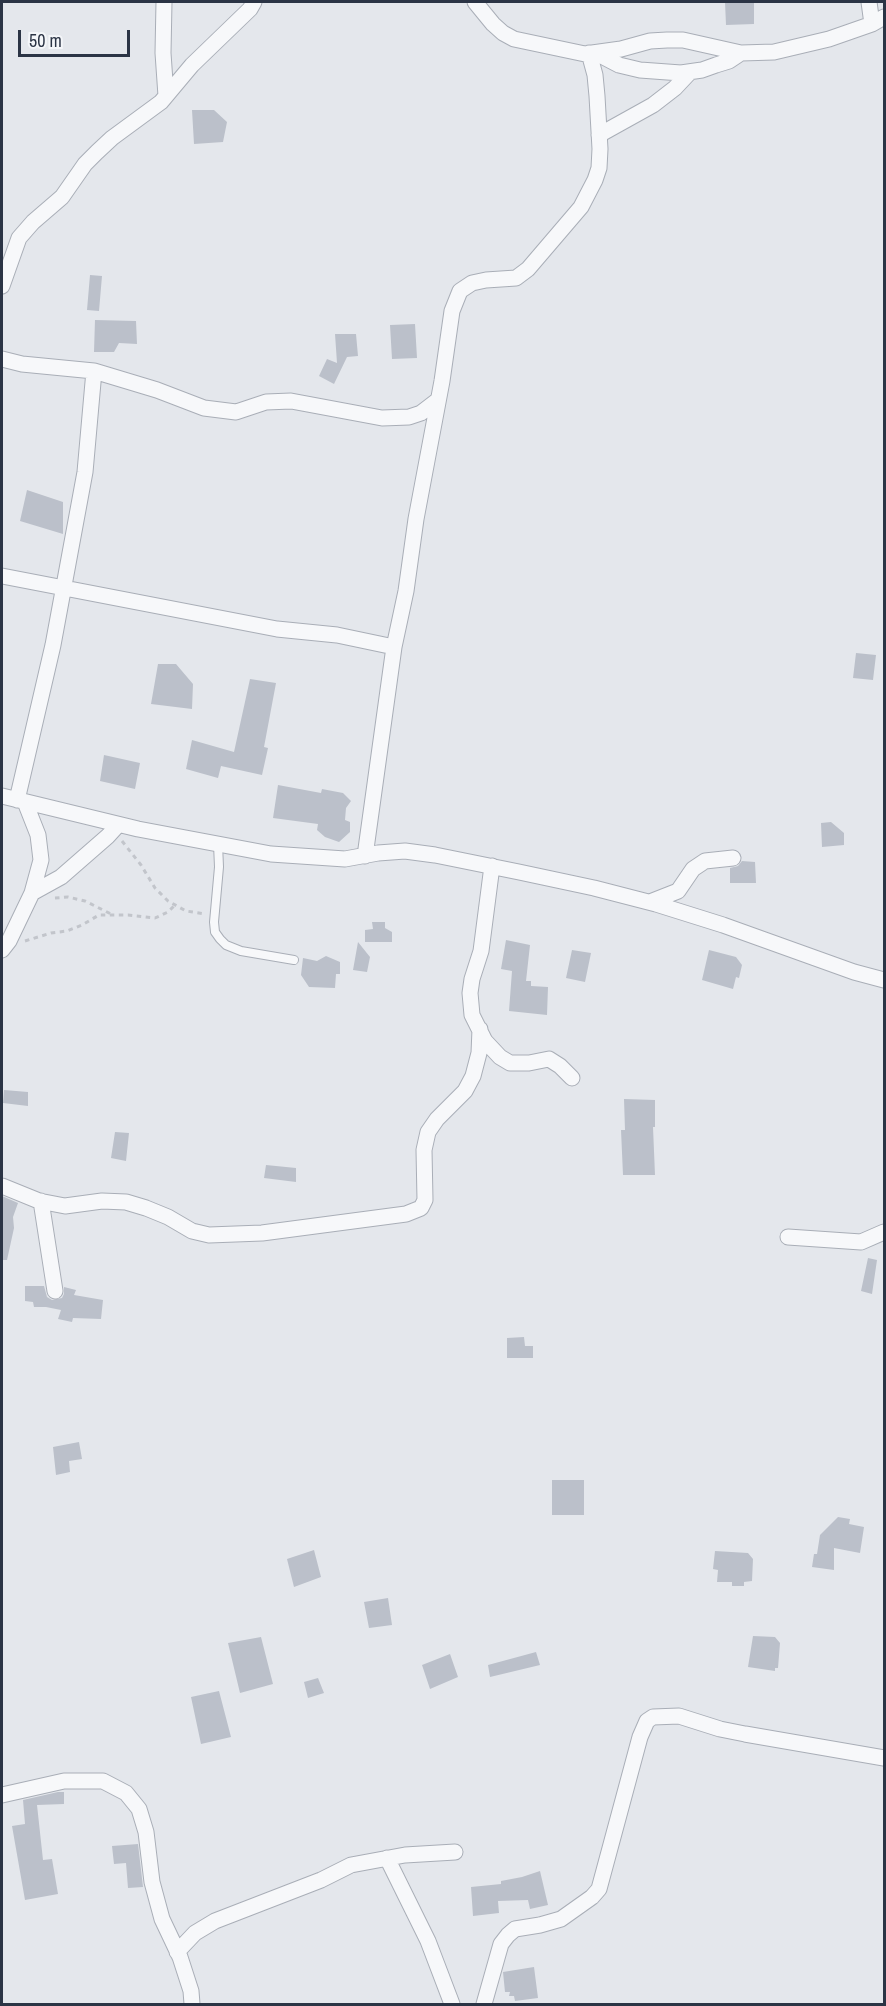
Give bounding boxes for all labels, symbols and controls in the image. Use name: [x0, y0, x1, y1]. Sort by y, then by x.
scale bar: [21, 18, 134, 56]
text: 50 m: [29, 28, 62, 53]

